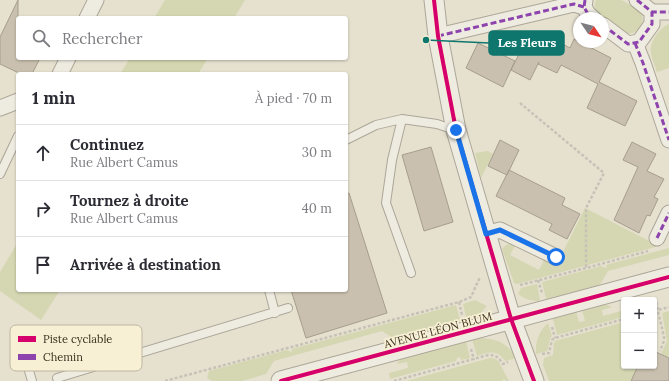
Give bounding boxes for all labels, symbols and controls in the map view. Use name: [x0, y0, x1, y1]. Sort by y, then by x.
north arrow: [573, 12, 609, 48]
search box: [16, 16, 348, 60]
icon: search: [30, 27, 52, 49]
text: Rechercher: [62, 29, 142, 48]
callout: Les Fleurs: [489, 31, 564, 55]
text: Les Fleurs: [498, 35, 557, 50]
text: 1 min: [32, 87, 75, 109]
text: À pied · 70 m: [255, 90, 332, 107]
route end: [447, 121, 465, 139]
text: Continuez: [70, 135, 144, 154]
icon: ahead: [32, 142, 54, 164]
text: 30 m: [302, 144, 332, 161]
text: Rue Albert Camus: [70, 154, 178, 171]
text: Tournez à droite: [70, 191, 189, 210]
icon: right: [32, 198, 54, 220]
text: 40 m: [302, 200, 332, 217]
text: Rue Albert Camus: [70, 210, 178, 227]
route start: [547, 248, 565, 266]
icon: arrive: [32, 254, 54, 276]
text: Arrivée à destination: [70, 255, 221, 274]
map controls: [621, 297, 657, 369]
button: +: [621, 297, 657, 333]
street label: AVENUE LÉON BLUM: [381, 309, 494, 351]
legend: [10, 325, 142, 371]
text: Piste cyclable: [43, 332, 112, 346]
button: −: [621, 333, 657, 369]
text: Chemin: [43, 350, 83, 364]

